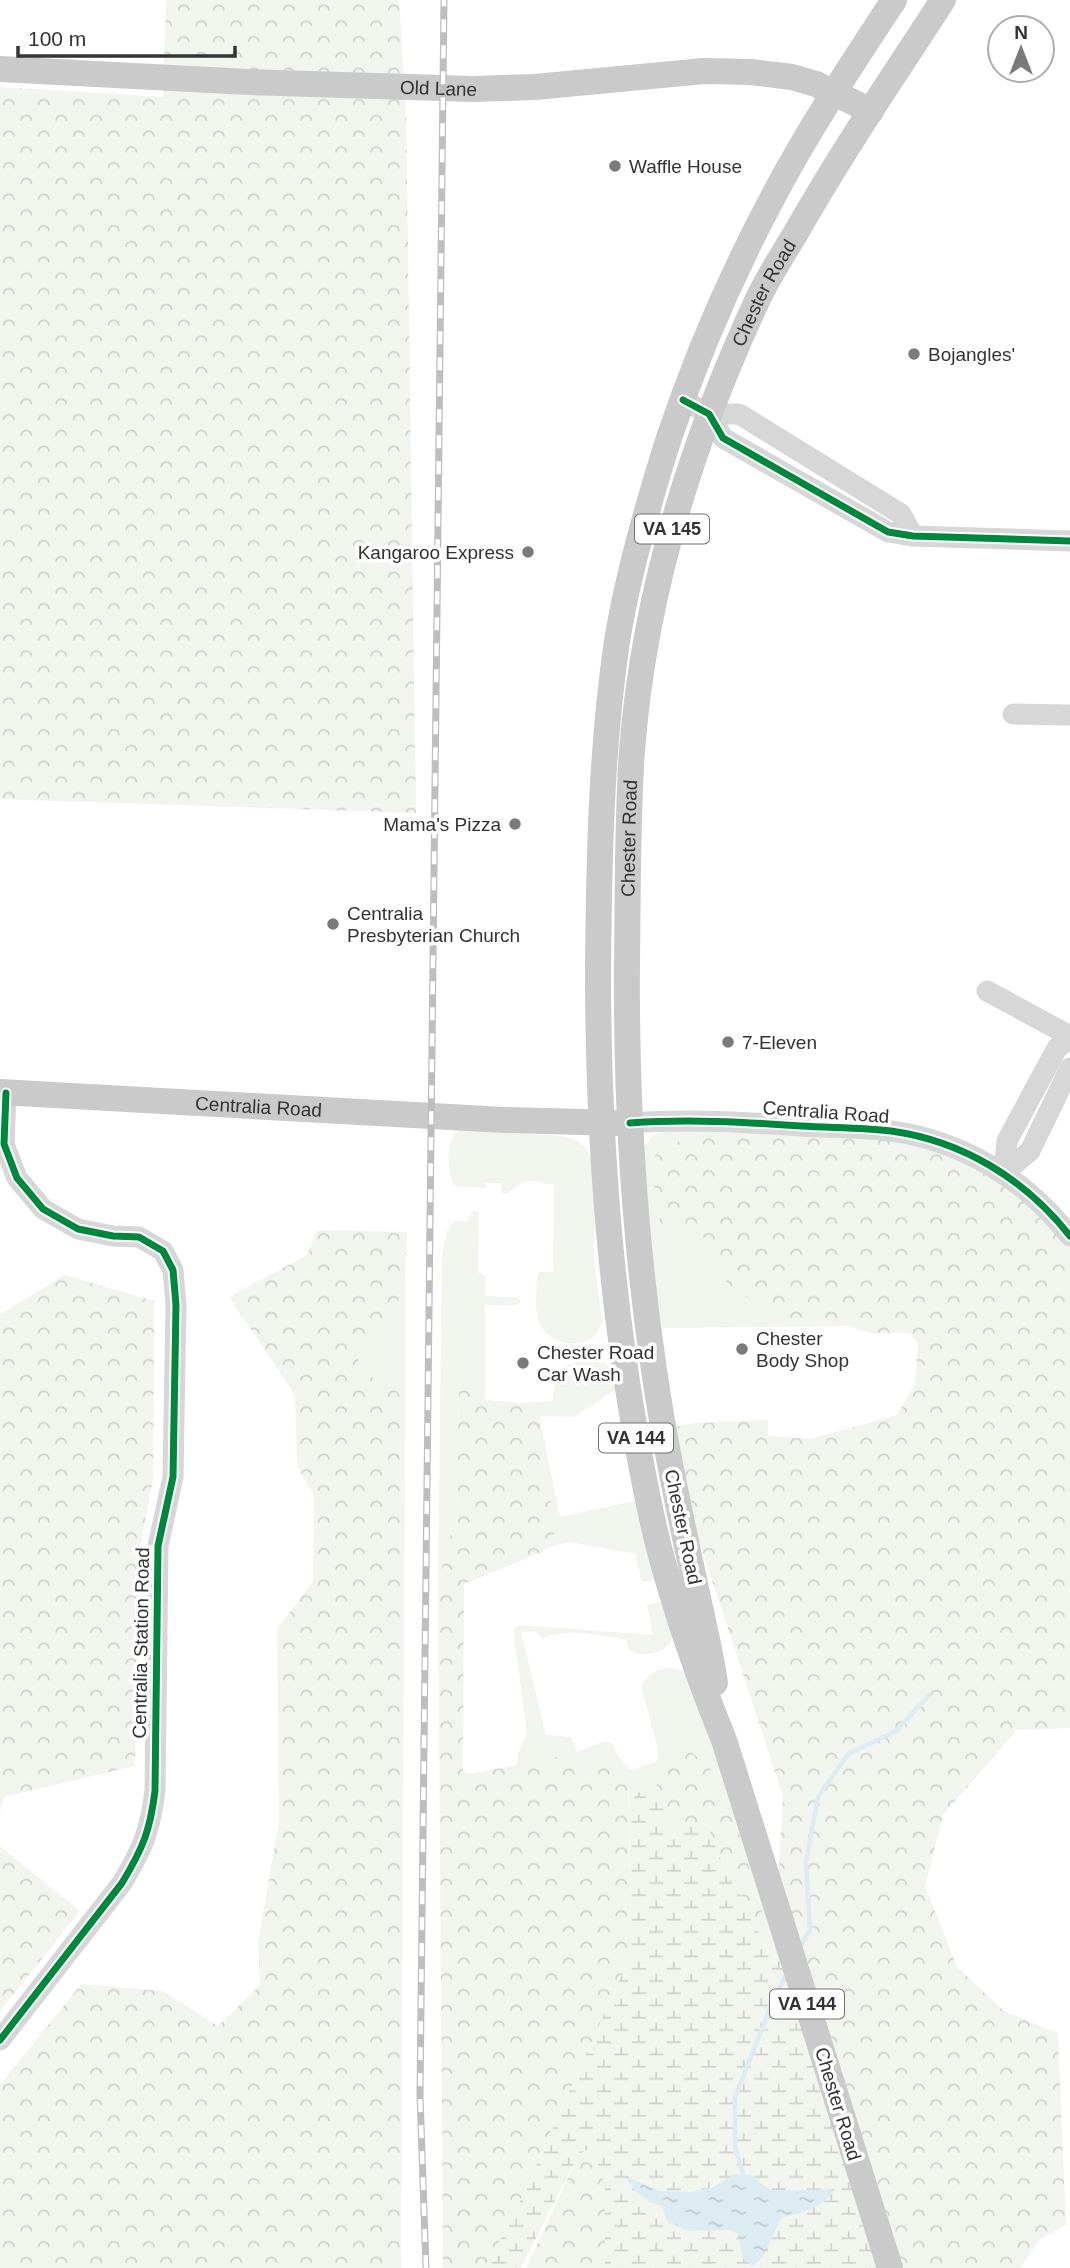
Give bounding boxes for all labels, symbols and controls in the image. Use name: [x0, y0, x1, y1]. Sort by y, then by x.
scale bar: [18, 14, 234, 58]
north arrow: [986, 14, 1056, 84]
text: N: [1014, 22, 1028, 43]
text: 100 m: [28, 27, 86, 50]
street label: Old Lane: [400, 76, 477, 100]
place label: Waffle House: [629, 156, 742, 177]
marker: Waffle House: [607, 158, 623, 174]
street label: Chester Road: [728, 236, 800, 349]
place label: Bojangles': [928, 344, 1015, 365]
marker: Bojangles': [906, 346, 922, 362]
road number: VA 145: [635, 514, 709, 544]
place label: Kangaroo Express: [358, 542, 514, 563]
marker: Kangaroo Express: [520, 544, 536, 560]
street label: Chester Road: [617, 779, 641, 897]
place label: Mama's Pizza: [383, 814, 501, 835]
marker: Mama's Pizza: [507, 816, 523, 832]
place label: Centralia Presbyterian Church: [347, 903, 520, 946]
marker: Centralia Presbyterian Church: [325, 916, 341, 932]
place label: 7-Eleven: [742, 1032, 817, 1053]
marker: 7-Eleven: [720, 1034, 736, 1050]
street label: Centralia Road: [195, 1092, 323, 1120]
street label: Centralia Road: [762, 1097, 890, 1127]
place label: Chester Body Shop: [756, 1328, 849, 1371]
marker: Chester Body Shop: [734, 1341, 750, 1357]
place label: Chester Road Car Wash: [537, 1342, 654, 1385]
marker: Chester Road Car Wash: [515, 1355, 531, 1371]
road number: VA 144: [599, 1423, 673, 1452]
street label: Chester Road: [661, 1467, 705, 1587]
street label: Centralia Station Road: [129, 1547, 153, 1739]
road number: VA 144: [770, 1990, 844, 2018]
street label: Chester Road: [811, 2045, 865, 2163]

